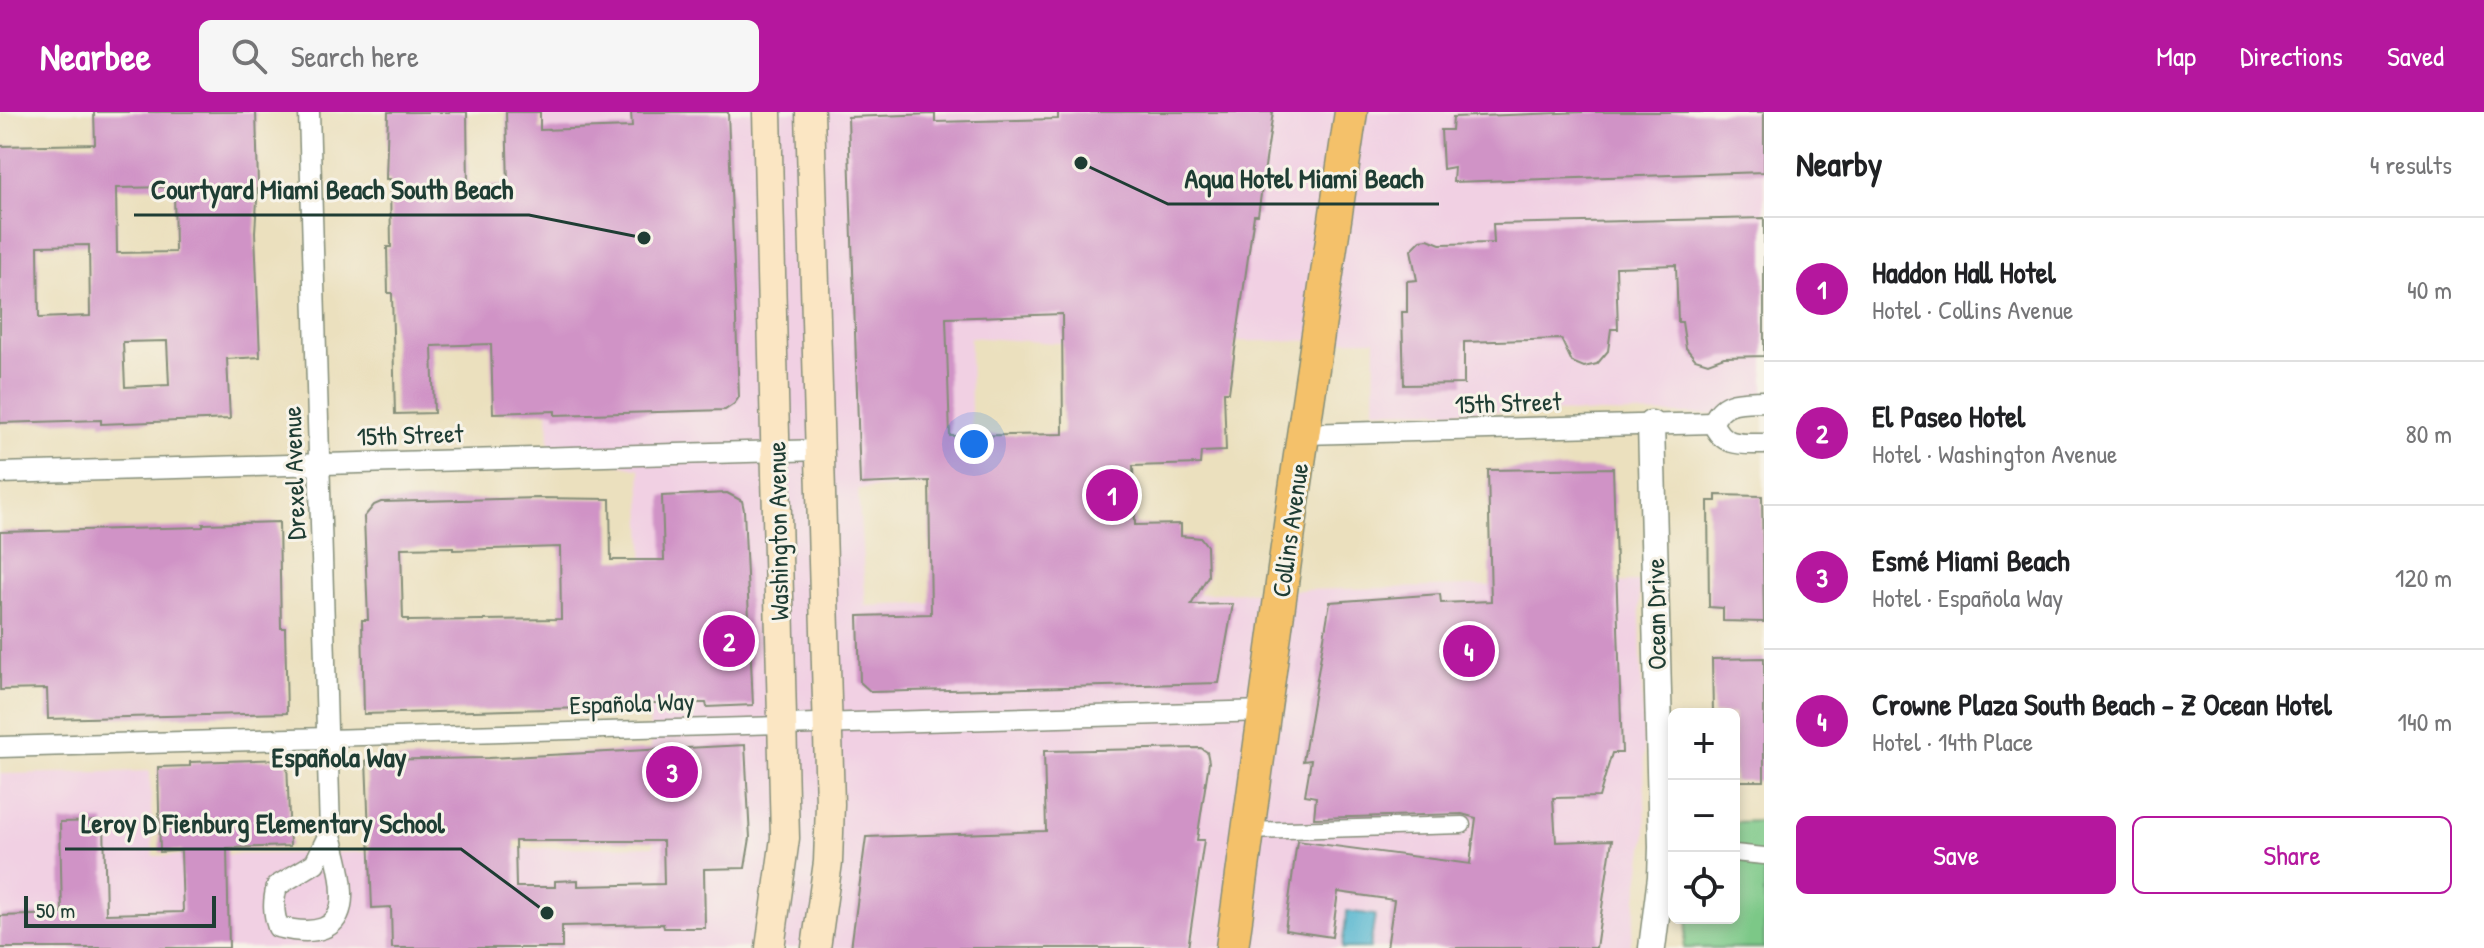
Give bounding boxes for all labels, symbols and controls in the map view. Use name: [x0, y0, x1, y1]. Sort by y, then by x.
search box: [199, 20, 759, 92]
text: Nearbee: [40, 30, 151, 82]
icon: search: [227, 34, 271, 78]
text: Search here: [291, 36, 419, 76]
text: Map: [2156, 37, 2196, 75]
text: Directions: [2240, 37, 2343, 75]
text: Saved: [2387, 37, 2444, 75]
text: Nearby: [1796, 141, 1882, 187]
text: 4 results: [2370, 147, 2452, 182]
callout: Aqua Hotel Miami Beach: [1168, 152, 1439, 204]
text: Aqua Hotel Miami Beach: [1185, 159, 1424, 198]
callout: Courtyard Miami Beach South Beach: [134, 163, 529, 215]
text: Courtyard Miami Beach South Beach: [151, 170, 513, 209]
text: Haddon Hall Hotel: [1872, 252, 2056, 292]
text: 1: [1817, 272, 1827, 307]
text: 40 m: [2407, 272, 2452, 307]
text: Hotel · Collins Avenue: [1872, 292, 2073, 327]
street label: 15th Street: [1454, 383, 1563, 422]
text: El Paseo Hotel: [1872, 396, 2025, 436]
street label: Drexel Avenue: [274, 406, 313, 540]
street label: 15th Street: [356, 415, 465, 454]
text: 2: [1816, 416, 1828, 451]
text: 80 m: [2405, 416, 2452, 451]
your location: [954, 424, 994, 464]
text: Hotel · Washington Avenue: [1872, 436, 2117, 471]
street label: Washington Avenue: [758, 441, 797, 621]
street label: Collins Avenue: [1263, 460, 1316, 599]
pin: 1: [1086, 465, 1138, 525]
text: Esmé Miami Beach: [1872, 540, 2070, 580]
street label: Ocean Drive: [1637, 558, 1674, 670]
text: 3: [1816, 560, 1828, 595]
text: 120 m: [2395, 560, 2452, 595]
text: Hotel · Española Way: [1872, 580, 2063, 615]
pin: 2: [703, 611, 755, 671]
pin: 4: [1443, 621, 1495, 681]
street label: Española Way: [569, 683, 695, 722]
text: Crowne Plaza South Beach - Z Ocean Hotel: [1872, 684, 2332, 724]
text: 4: [1817, 704, 1827, 739]
text: 140 m: [2398, 704, 2452, 739]
map controls: [1668, 708, 1740, 924]
button: +: [1668, 708, 1740, 780]
text: Hotel · 14th Place: [1872, 724, 2033, 759]
district label: Española Way: [272, 738, 407, 777]
pin: 3: [646, 742, 698, 802]
button: −: [1668, 780, 1740, 852]
callout: Leroy D Fienburg Elementary School: [65, 797, 461, 849]
text: Leroy D Fienburg Elementary School: [81, 804, 445, 843]
button: Save: [1796, 816, 2116, 894]
button: Share: [2132, 816, 2452, 894]
button: locate: [1668, 852, 1740, 924]
scale bar: [24, 892, 216, 928]
text: 50 m: [36, 895, 75, 925]

